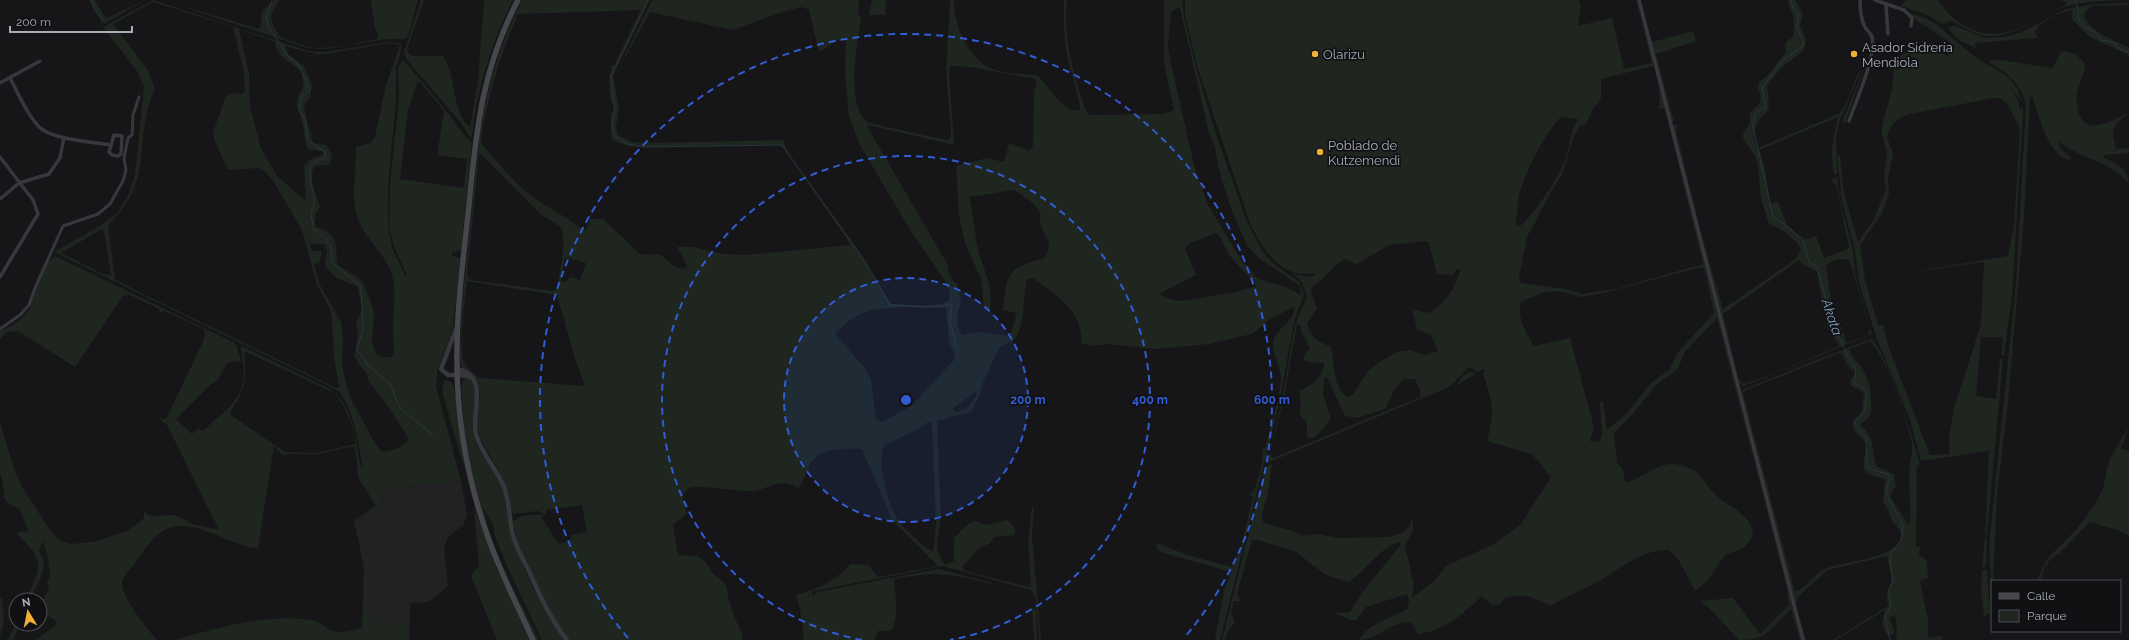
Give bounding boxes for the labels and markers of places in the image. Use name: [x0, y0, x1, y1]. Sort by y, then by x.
place label: Asador Sidrería Mendiola: [1862, 40, 1953, 70]
place label: Olarizu: [1323, 47, 1365, 62]
marker: Olarizu: [1310, 49, 1320, 59]
marker: Asador Sidrería Mendiola: [1849, 49, 1859, 59]
place label: Poblado de Kutzemendi: [1328, 138, 1400, 168]
marker: Poblado de Kutzemendi: [1315, 147, 1325, 157]
centre of rings: [899, 393, 913, 407]

